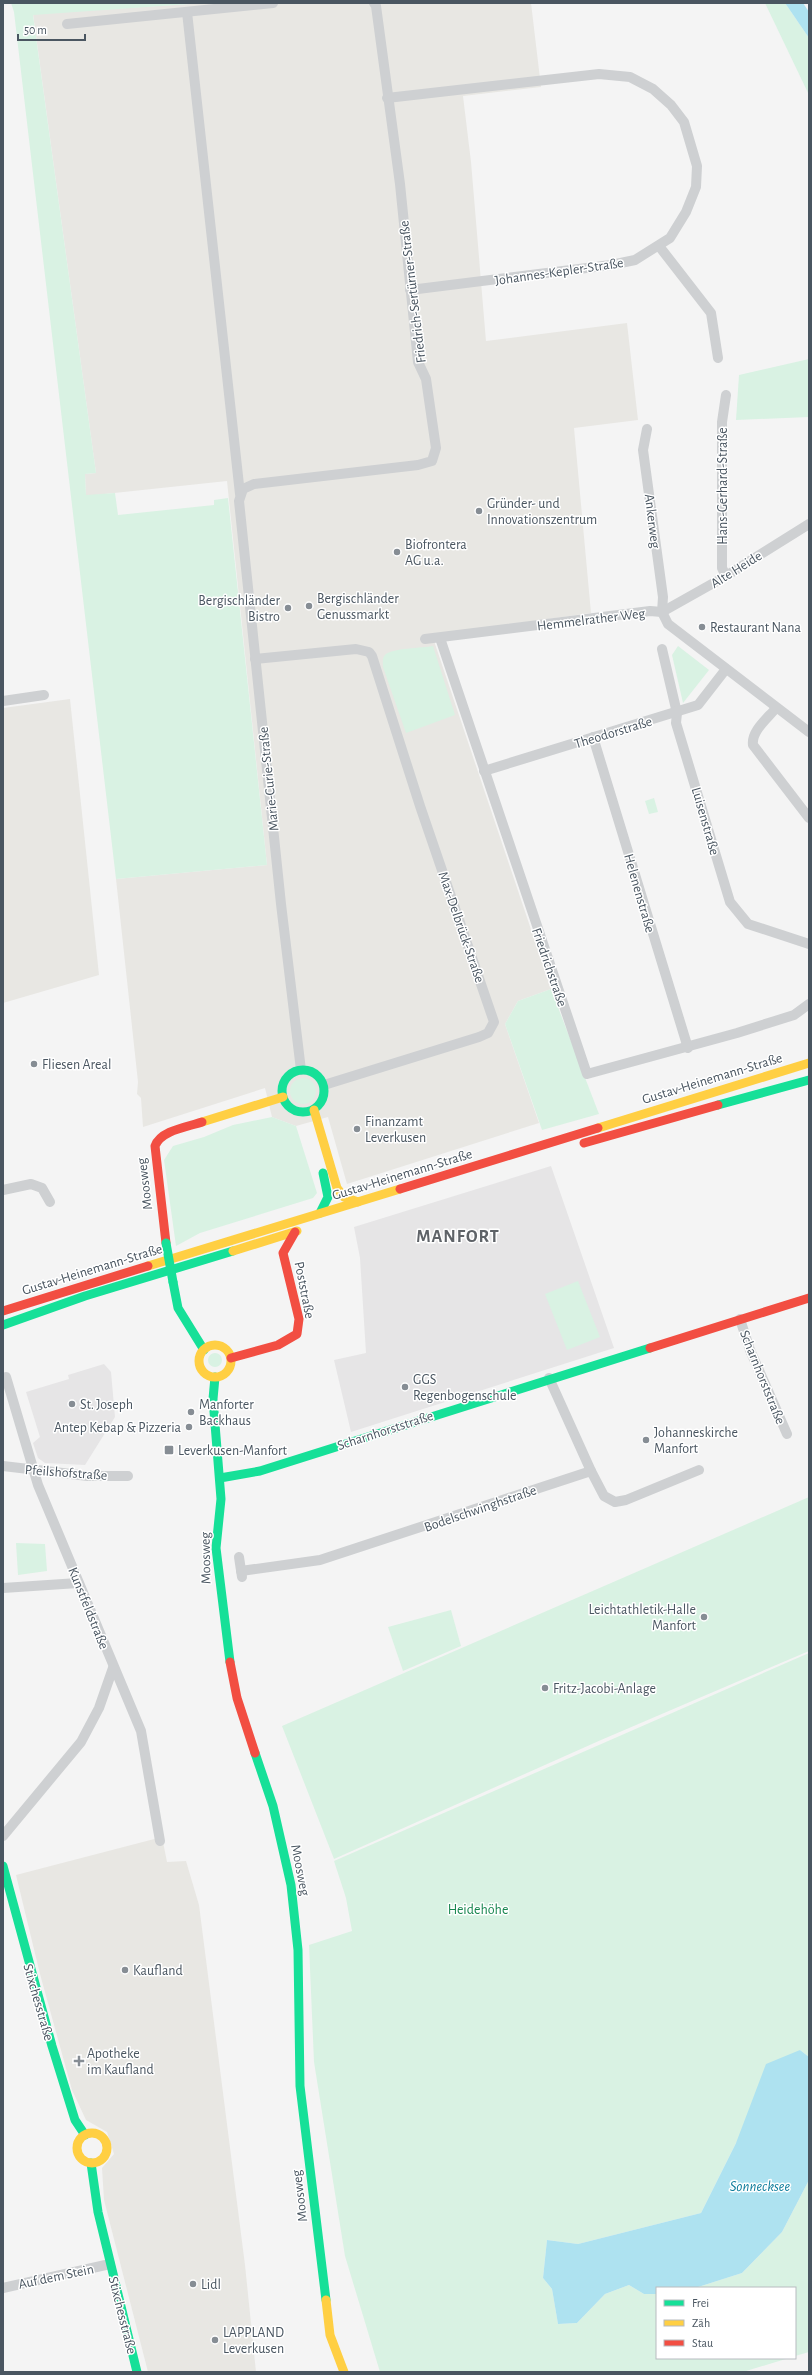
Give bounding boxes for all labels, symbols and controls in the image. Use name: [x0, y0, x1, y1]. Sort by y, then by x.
scale bar: [18, 16, 85, 42]
text: 50 m: [24, 24, 47, 36]
street label: Friedrich-Sertürner-Straße: [397, 220, 429, 364]
street label: Johannes-Kepler-Straße: [494, 256, 624, 288]
street label: Hans-Gerhard-Straße: [716, 427, 730, 545]
street label: Ankerweg: [642, 493, 662, 549]
place label: Gründer- und Innovationszentrum: [487, 497, 597, 527]
marker: Gründer- und Innovationszentrum: [474, 506, 484, 516]
place label: Biofrontera AG u.a.: [405, 538, 467, 568]
marker: Biofrontera AG u.a.: [392, 547, 402, 557]
street label: Alte Heide: [708, 549, 765, 591]
place label: Bergischländer Genussmarkt: [317, 592, 399, 622]
place label: Bergischländer Bistro: [198, 594, 280, 624]
marker: Bergischländer Genussmarkt: [304, 601, 314, 611]
marker: Bergischländer Bistro: [283, 603, 293, 613]
street label: Hemmelrather Weg: [536, 606, 646, 634]
place label: Restaurant Nana: [710, 621, 801, 635]
marker: Restaurant Nana: [697, 622, 707, 632]
street label: Theodorstraße: [573, 714, 654, 751]
street label: Marie-Curie-Straße: [257, 726, 281, 832]
street label: Luisenstraße: [689, 786, 721, 857]
street label: Helenenstraße: [621, 852, 657, 934]
street label: Max-Delbrück-Straße: [435, 870, 487, 985]
street label: Friedrichstraße: [529, 926, 569, 1009]
street label: Gustav-Heinemann-Straße: [641, 1051, 784, 1107]
place label: Fliesen Areal: [42, 1058, 111, 1072]
marker: Fliesen Areal: [29, 1059, 39, 1069]
place label: Finanzamt Leverkusen: [365, 1115, 426, 1145]
marker: Finanzamt Leverkusen: [352, 1124, 362, 1134]
street label: Gustav-Heinemann-Straße: [331, 1147, 474, 1203]
street label: Moosweg: [135, 1157, 155, 1211]
district label: MANFORT: [416, 1228, 500, 1246]
street label: Gustav-Heinemann-Straße: [21, 1242, 164, 1298]
street label: Poststraße: [292, 1260, 316, 1320]
street label: Scharnhorststraße: [737, 1328, 787, 1426]
place label: GGS Regenbogenschule: [413, 1373, 517, 1403]
marker: GGS Regenbogenschule: [400, 1382, 410, 1392]
place label: St. Joseph: [80, 1398, 133, 1412]
place label: Manforter Backhaus: [199, 1398, 254, 1428]
marker: St. Joseph: [67, 1399, 77, 1409]
marker: Manforter Backhaus: [186, 1407, 196, 1417]
street label: Scharnhorststraße: [336, 1409, 435, 1453]
place label: Antep Kebap & Pizzeria: [54, 1421, 182, 1435]
marker: Antep Kebap & Pizzeria: [184, 1422, 194, 1432]
place label: Johanneskirche Manfort: [654, 1426, 738, 1456]
marker: Johanneskirche Manfort: [641, 1435, 651, 1445]
marker: Leverkusen-Manfort: [163, 1444, 175, 1456]
place label: Leverkusen-Manfort: [178, 1444, 288, 1458]
street label: Pfeilshofstraße: [24, 1463, 108, 1483]
street label: Bodelschwinghstraße: [422, 1483, 538, 1535]
street label: Moosweg: [199, 1532, 213, 1584]
street label: Kunstfeldstraße: [65, 1565, 111, 1651]
place label: Leichtathletik-Halle Manfort: [588, 1603, 697, 1633]
marker: Leichtathletik-Halle Manfort: [699, 1612, 709, 1622]
place label: Fritz-Jacobi-Anlage: [553, 1682, 656, 1696]
marker: Fritz-Jacobi-Anlage: [540, 1683, 550, 1693]
street label: Moosweg: [288, 1843, 312, 1897]
park label: Heidehöhe: [448, 1903, 508, 1917]
street label: Stixchesstraße: [20, 1962, 56, 2042]
place label: Kaufland: [133, 1964, 183, 1978]
marker: Kaufland: [120, 1965, 130, 1975]
place label: Apotheke im Kaufland: [87, 2047, 154, 2077]
marker: Apotheke im Kaufland: [74, 2056, 84, 2066]
street label: Moosweg: [290, 2169, 310, 2223]
water label: Sonnecksee: [730, 2179, 791, 2194]
street label: Auf dem Stein: [17, 2262, 95, 2292]
street label: Stixchesstraße: [106, 2275, 138, 2355]
place label: Lidl: [201, 2278, 221, 2292]
marker: Lidl: [188, 2279, 198, 2289]
legend: [656, 2287, 796, 2359]
text: Frei: [692, 2297, 709, 2309]
text: Zäh: [692, 2317, 710, 2329]
place label: LAPPLAND Leverkusen: [223, 2326, 284, 2356]
marker: LAPPLAND Leverkusen: [210, 2335, 220, 2345]
text: Stau: [692, 2337, 713, 2349]

